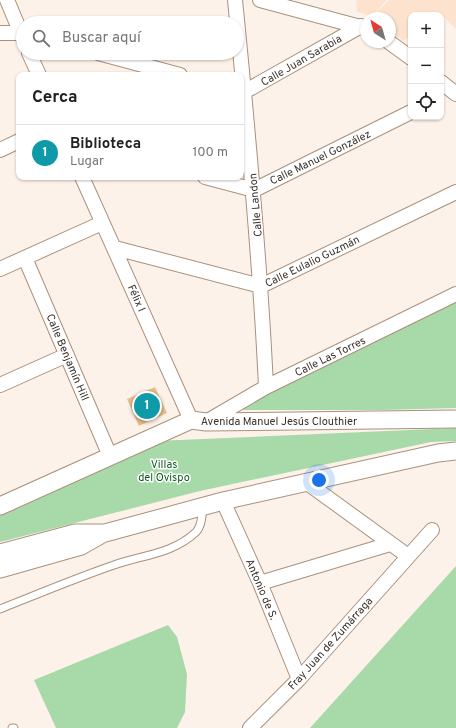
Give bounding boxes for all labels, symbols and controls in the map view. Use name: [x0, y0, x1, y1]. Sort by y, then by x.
north arrow: [360, 12, 396, 48]
map controls: [408, 12, 444, 120]
button: +: [408, 12, 444, 48]
search box: [16, 16, 244, 60]
icon: search: [30, 27, 52, 49]
text: Buscar aquí: [62, 29, 141, 48]
street label: Calle Juan Sarabia: [258, 32, 345, 90]
button: −: [408, 48, 444, 84]
button: locate: [408, 84, 444, 120]
text: Cerca: [32, 87, 78, 109]
street label: Calle Manuel González: [268, 127, 373, 188]
text: Biblioteca: [70, 135, 141, 154]
text: 1: [42, 145, 48, 161]
text: 100 m: [192, 145, 228, 161]
text: Lugar: [70, 154, 104, 170]
street label: Calle Landon: [246, 172, 266, 237]
street label: Calle Eulalio Guzmán: [263, 233, 362, 291]
street label: Félix I: [124, 283, 148, 314]
street label: Calle Benjamín Hill: [42, 312, 92, 403]
street label: Calle Las Torres: [293, 334, 368, 380]
pin: 1: [134, 391, 160, 421]
street label: Avenida Manuel Jesús Clouthier: [201, 415, 358, 429]
park label: Villas del Ovispo: [138, 458, 190, 485]
your location: [309, 470, 329, 490]
street label: Antonio de S.: [242, 557, 280, 622]
street label: Fray Juan de Zumárraga: [285, 594, 376, 693]

